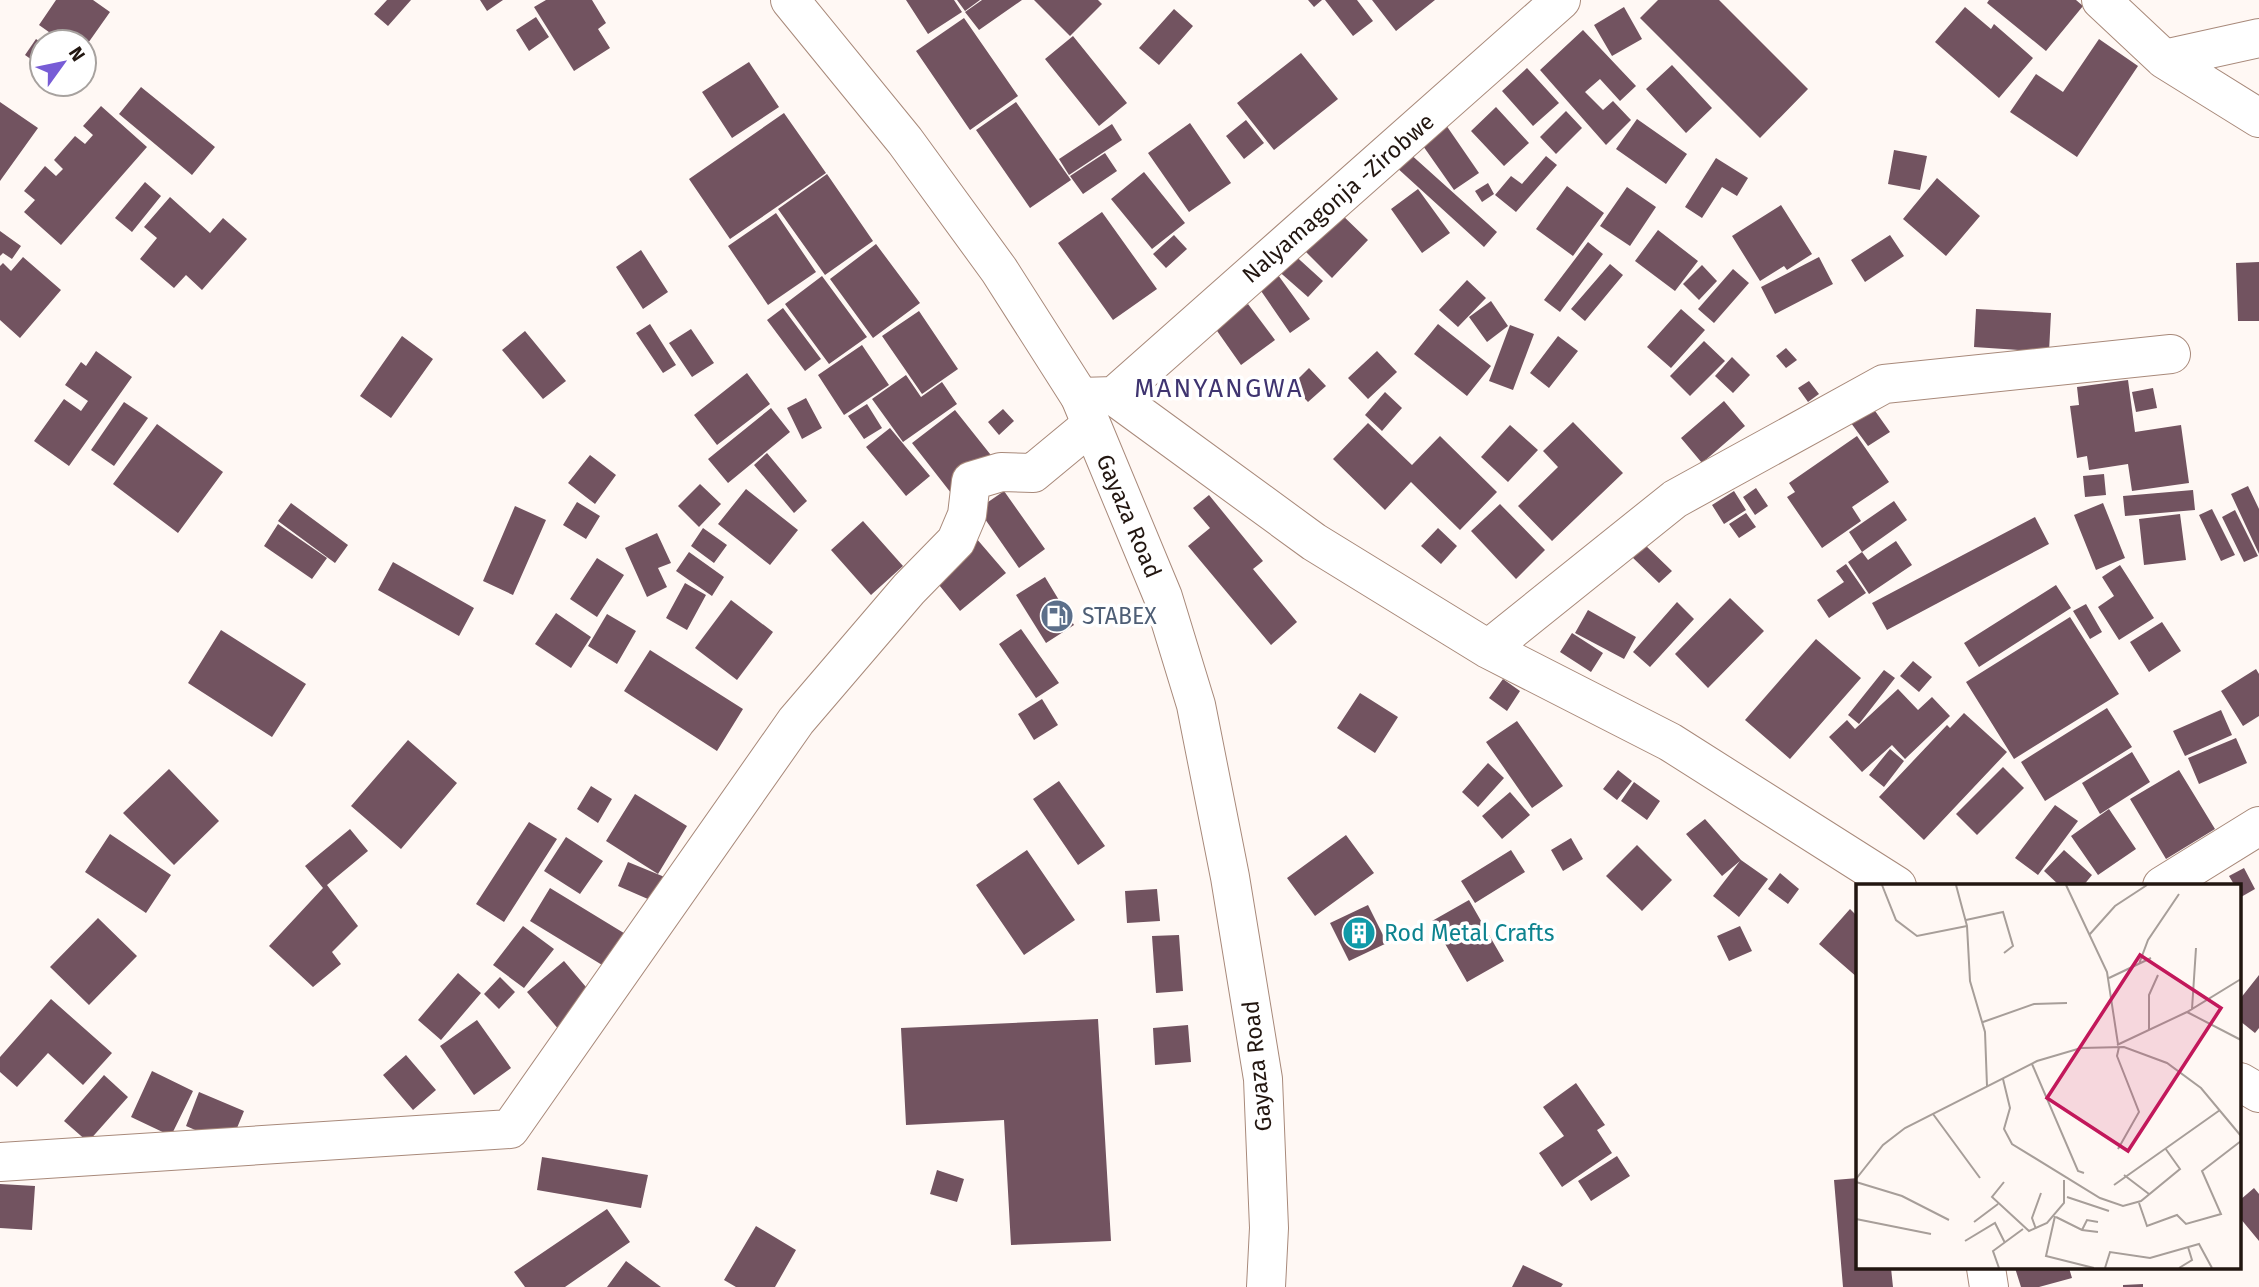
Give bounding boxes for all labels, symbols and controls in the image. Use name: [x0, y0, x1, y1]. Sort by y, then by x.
north arrow: [28, 28, 98, 98]
text: N: [64, 42, 90, 66]
street label: Nalyamagonja -Zirobwe: [1236, 107, 1440, 289]
district label: MANYANGWA: [1134, 373, 1304, 404]
street label: Gayaza Road: [1090, 450, 1168, 582]
fuel station icon: STABEX: [1038, 597, 1076, 635]
place label: STABEX: [1082, 602, 1157, 630]
inset map: [1856, 884, 2242, 1270]
building icon: Rod Metal Crafts: [1340, 914, 1378, 952]
place label: Rod Metal Crafts: [1384, 919, 1554, 947]
street label: Gayaza Road: [1236, 999, 1278, 1133]

